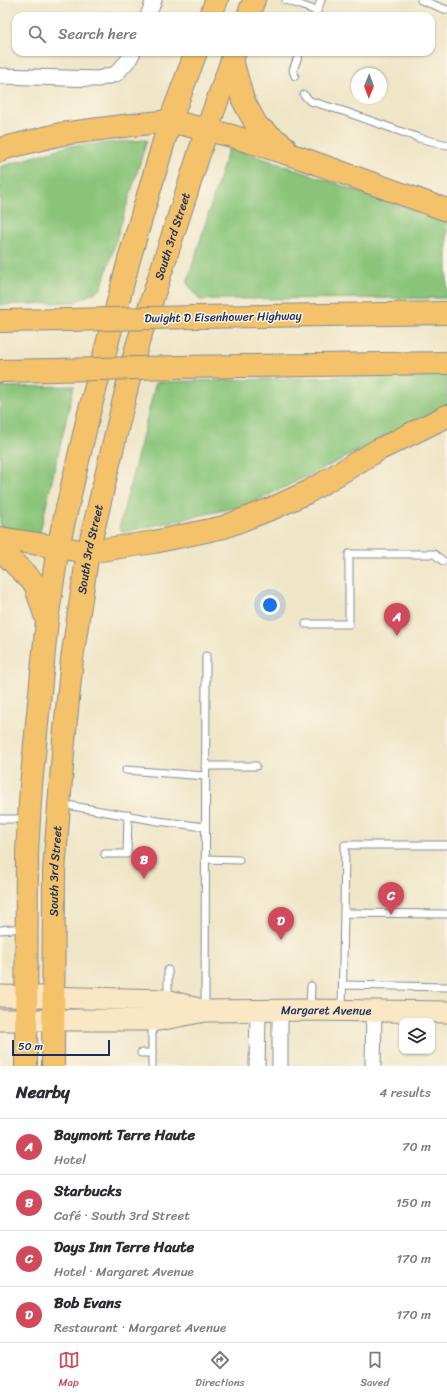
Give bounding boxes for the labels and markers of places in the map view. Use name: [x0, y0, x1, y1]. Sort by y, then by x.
pin: A: [384, 603, 410, 636]
pin: B: [131, 846, 157, 879]
pin: C: [378, 882, 404, 915]
pin: D: [268, 907, 294, 940]

